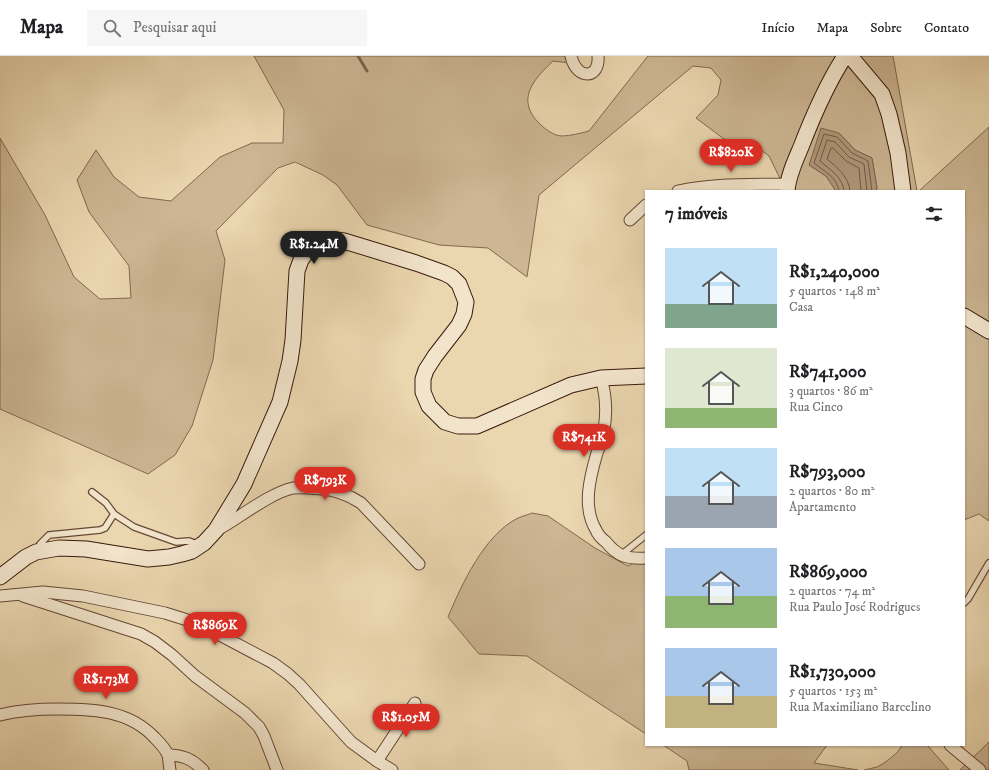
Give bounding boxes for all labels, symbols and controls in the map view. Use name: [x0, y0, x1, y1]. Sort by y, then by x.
search box: [87, 10, 367, 46]
text: Mapa: [20, 16, 63, 39]
icon: search: [101, 17, 123, 39]
text: Pesquisar aqui: [133, 18, 216, 37]
text: Início: [761, 19, 795, 37]
text: Mapa: [817, 19, 848, 37]
text: Sobre: [870, 19, 902, 37]
text: Contato: [924, 19, 969, 37]
pin: R$820K: [698, 139, 764, 173]
text: R$820K: [709, 144, 753, 160]
text: 7 imóveis: [665, 203, 728, 225]
icon: filters: [923, 203, 945, 225]
pin: R$1.24M: [277, 231, 351, 265]
text: R$1.24M: [289, 236, 339, 252]
text: R$1,240,000: [789, 261, 880, 283]
icon: home: [697, 264, 745, 312]
text: 5 quartos · 148 m²: [789, 283, 880, 299]
text: Casa: [789, 299, 813, 315]
text: R$741,000: [789, 361, 866, 383]
icon: home: [697, 364, 745, 412]
text: 3 quartos · 86 m²: [789, 383, 873, 399]
text: Rua Cinco: [789, 399, 843, 415]
pin: R$741K: [551, 424, 617, 458]
text: R$741K: [562, 429, 606, 445]
text: R$793,000: [789, 461, 865, 483]
icon: home: [697, 464, 745, 512]
pin: R$793K: [292, 467, 358, 501]
text: R$793K: [303, 472, 347, 488]
text: 2 quartos · 80 m²: [789, 483, 875, 499]
text: Apartamento: [789, 499, 856, 515]
text: R$869,000: [789, 561, 867, 583]
icon: home: [697, 564, 745, 612]
text: 2 quartos · 74 m²: [789, 583, 875, 599]
text: Rua Paulo José Rodrigues: [789, 599, 920, 615]
pin: R$869K: [182, 612, 248, 646]
text: R$869K: [193, 617, 237, 633]
text: R$1,730,000: [789, 661, 876, 683]
icon: home: [697, 664, 745, 712]
pin: R$1.73M: [69, 666, 143, 700]
text: R$1.73M: [83, 671, 129, 687]
text: 5 quartos · 153 m²: [789, 683, 877, 699]
text: Rua Maximiliano Barcelino: [789, 699, 931, 715]
pin: R$1.05M: [369, 704, 443, 738]
text: R$1.05M: [382, 709, 430, 725]

